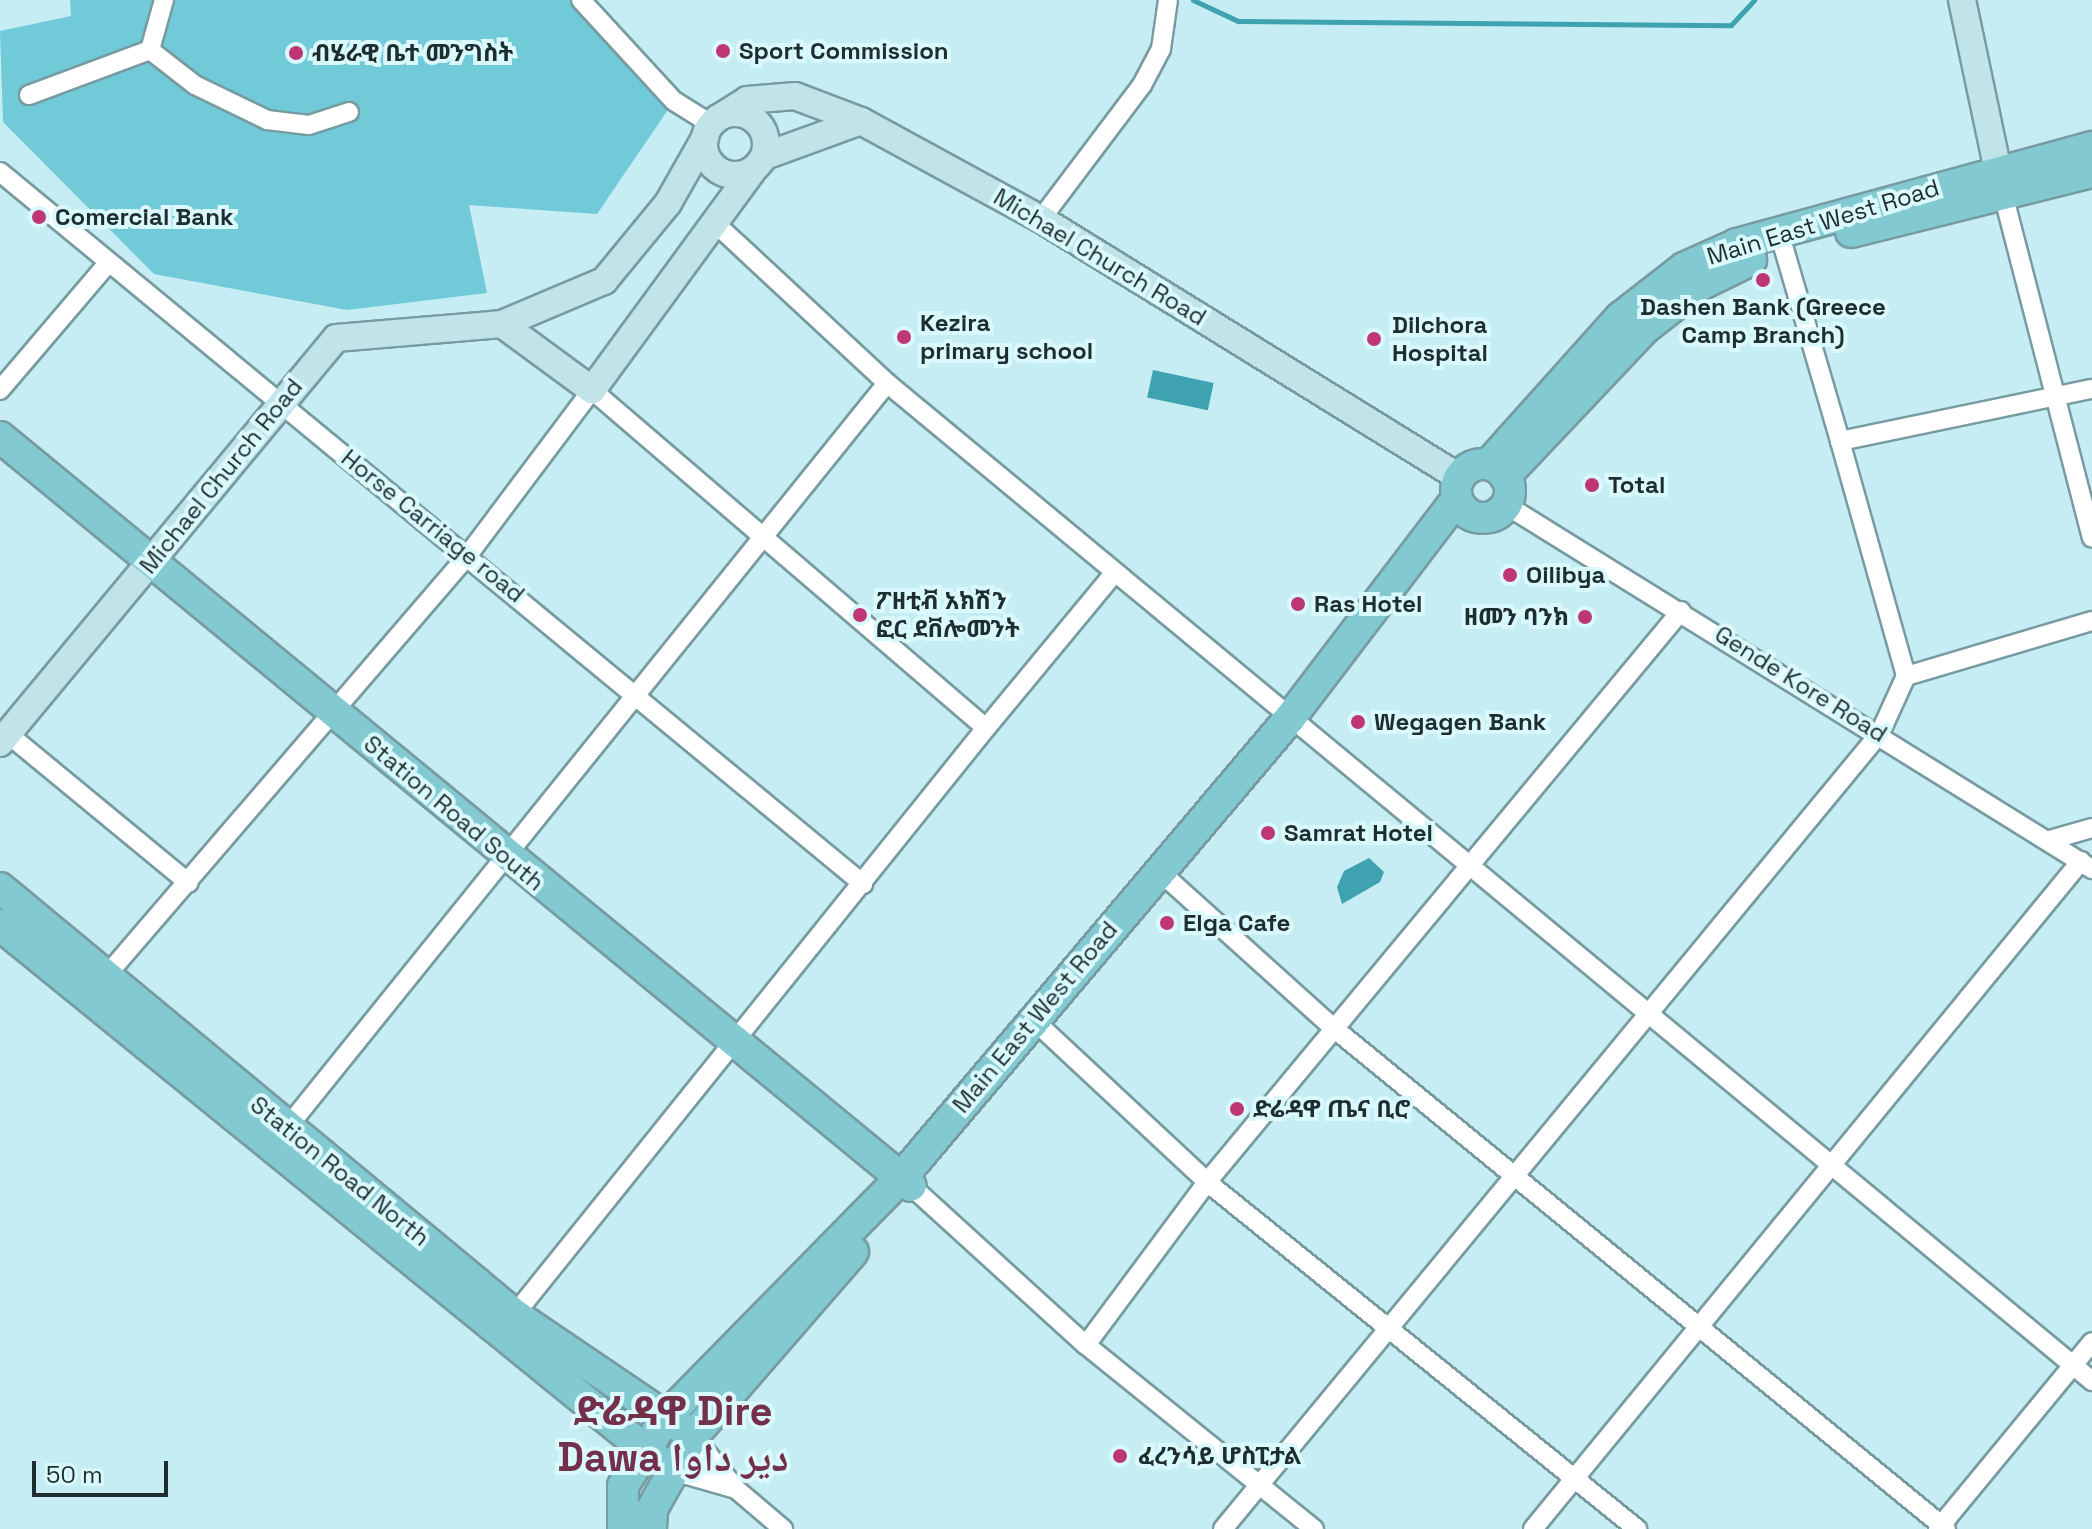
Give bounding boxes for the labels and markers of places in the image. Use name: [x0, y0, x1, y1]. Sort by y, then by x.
place label: Sport Commission: [739, 37, 949, 65]
place label: ብሄራዊ ቤተ መንግስት: [312, 39, 513, 67]
marker: Sport Commission: [714, 42, 732, 60]
marker: ብሄራዊ ቤተ መንግስት: [287, 44, 305, 62]
place label: Comercial Bank: [55, 203, 233, 231]
marker: Comercial Bank: [30, 208, 48, 226]
marker: Dashen Bank (Greece Camp Branch): [1754, 271, 1772, 289]
place label: Dashen Bank (Greece Camp Branch): [1640, 293, 1886, 349]
place label: Kezira primary school: [920, 309, 1093, 365]
place label: Dilchora Hospital: [1392, 311, 1488, 367]
marker: Kezira primary school: [895, 328, 913, 346]
marker: Dilchora Hospital: [1363, 328, 1385, 350]
place label: Total: [1608, 471, 1665, 499]
marker: Total: [1583, 476, 1601, 494]
place label: Oilibya: [1526, 561, 1605, 589]
marker: Oilibya: [1501, 566, 1519, 584]
place label: ፖዘቲቭ አክሽን ፎር ደቨሎመንት: [876, 587, 1020, 643]
place label: Ras Hotel: [1314, 590, 1422, 618]
marker: Ras Hotel: [1289, 595, 1307, 613]
place label: ዘመን ባንክ: [1464, 603, 1569, 631]
marker: ፖዘቲቭ አክሽን ፎር ደቨሎመንት: [851, 606, 869, 624]
marker: ዘመን ባንክ: [1576, 608, 1594, 626]
place label: Wegagen Bank: [1374, 708, 1546, 736]
marker: Wegagen Bank: [1349, 713, 1367, 731]
place label: Samrat Hotel: [1284, 819, 1433, 847]
marker: Samrat Hotel: [1259, 824, 1277, 842]
place label: Elga Cafe: [1183, 909, 1290, 937]
marker: Elga Cafe: [1158, 914, 1176, 932]
place label: ድሬዳዋ ጤና ቢሮ: [1253, 1095, 1411, 1123]
marker: ድሬዳዋ ጤና ቢሮ: [1228, 1100, 1246, 1118]
place label: ፈረንሳይ ሆስፒታል: [1138, 1442, 1301, 1470]
marker: ፈረንሳይ ሆስፒታል: [1109, 1445, 1131, 1467]

